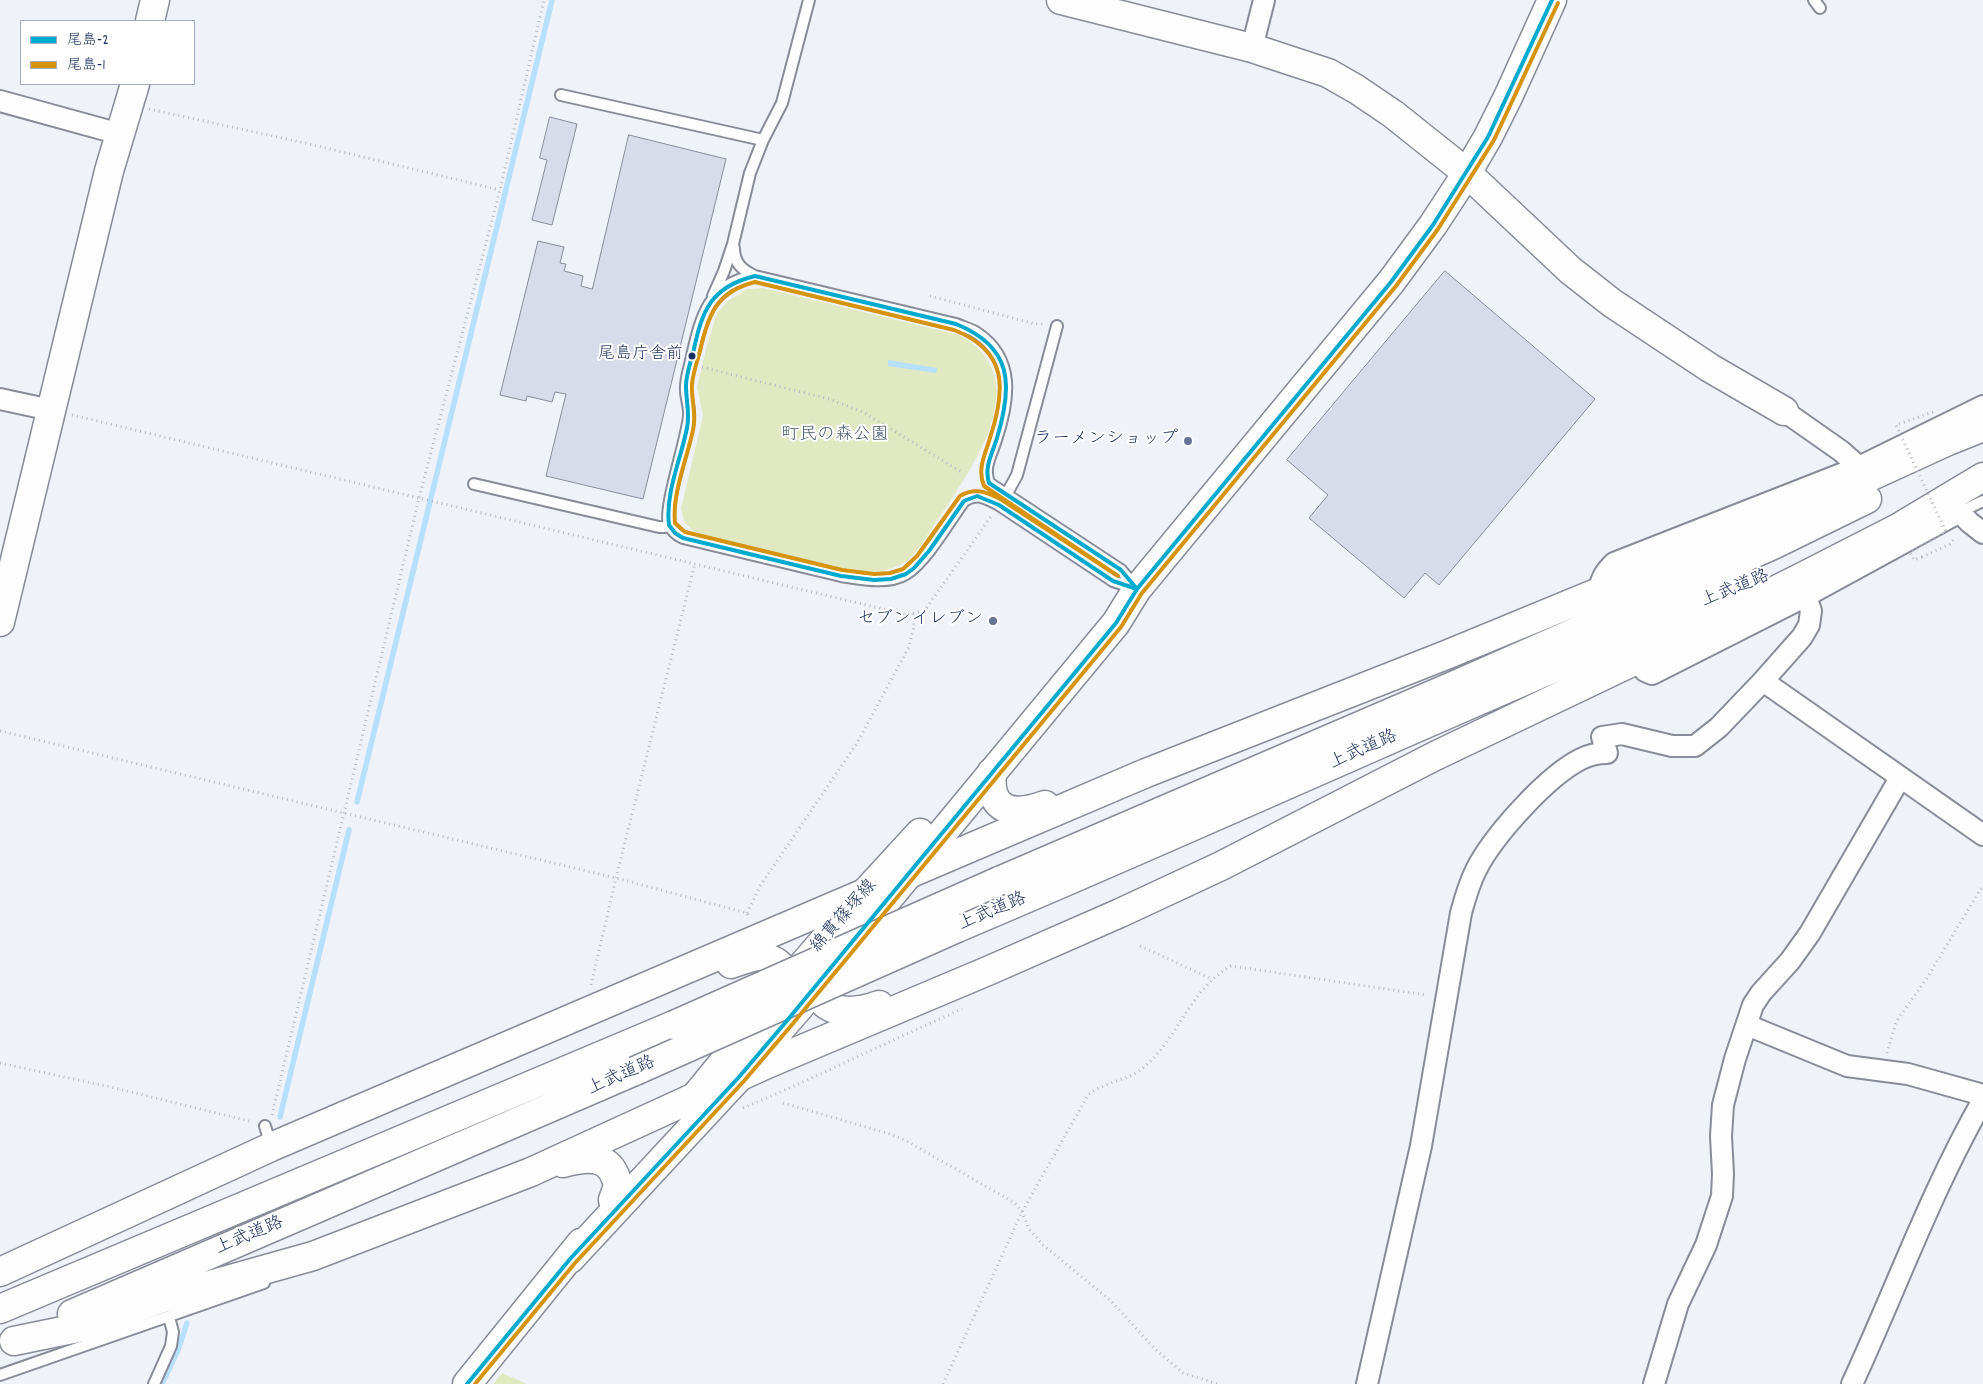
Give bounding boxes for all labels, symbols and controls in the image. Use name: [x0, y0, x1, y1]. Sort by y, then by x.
legend: [20, 20, 195, 85]
text: 尾島-2: [67, 30, 109, 52]
text: 尾島-1: [67, 55, 105, 77]
place label: 尾島庁舎前: [598, 346, 683, 366]
marker: 尾島庁舎前: [687, 351, 697, 361]
park label: 町民の森公園: [781, 426, 889, 448]
place label: ラーメンショップ: [1034, 430, 1178, 452]
marker: ラーメンショップ: [1182, 435, 1194, 447]
street label: 上武道路: [1699, 567, 1773, 613]
place label: セブンイレブン: [857, 610, 983, 632]
marker: セブンイレブン: [987, 615, 999, 627]
street label: 上武道路: [1327, 726, 1401, 776]
street label: 綿貫篠塚線: [807, 876, 883, 958]
street label: 上武道路: [956, 889, 1030, 937]
street label: 上武道路: [585, 1052, 659, 1102]
street label: 上武道路: [213, 1213, 287, 1261]

